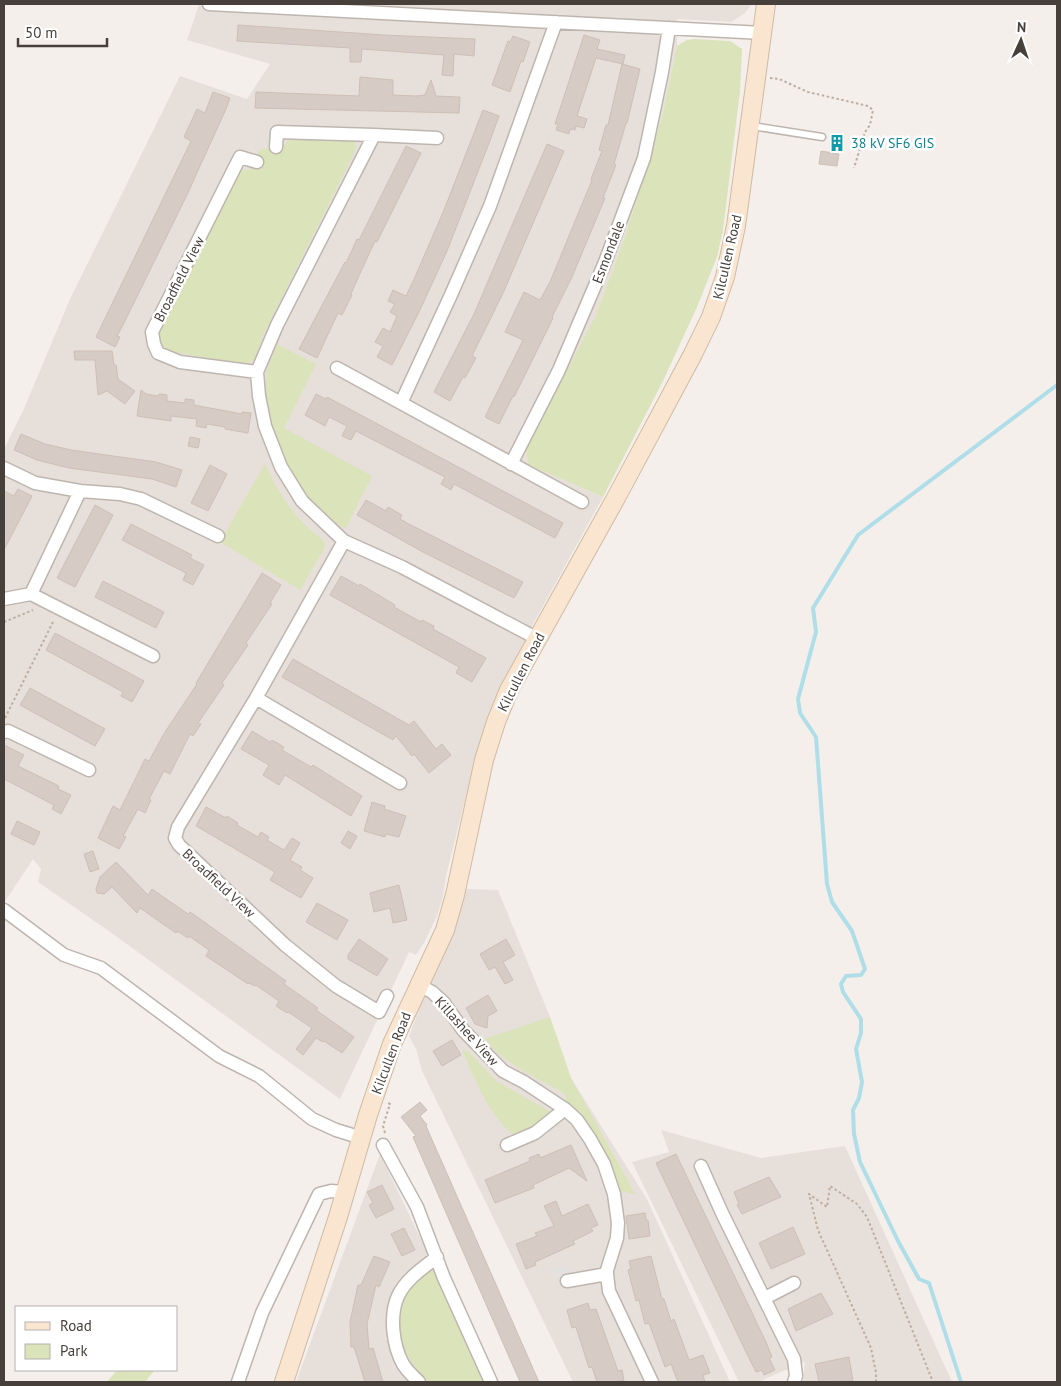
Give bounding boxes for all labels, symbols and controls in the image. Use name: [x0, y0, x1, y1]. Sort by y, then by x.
scale bar: [18, 15, 106, 47]
north arrow: [996, 15, 1046, 65]
text: N: [1017, 18, 1027, 36]
text: 50 m: [25, 23, 58, 42]
building icon: 38 kV SF6 GIS: [827, 133, 847, 153]
place label: 38 kV SF6 GIS: [851, 134, 934, 152]
street label: Kilcullen Road: [708, 213, 746, 301]
street label: Esmondale: [588, 218, 628, 286]
street label: Broadfield View: [150, 233, 209, 325]
street label: Kilcullen Road: [493, 629, 549, 715]
street label: Broadfield View: [179, 845, 260, 922]
street label: Killashee View: [431, 993, 503, 1070]
street label: Kilcullen Road: [367, 1009, 415, 1097]
legend: [15, 1306, 178, 1371]
text: Road: [60, 1316, 92, 1335]
text: Park: [60, 1341, 88, 1360]

